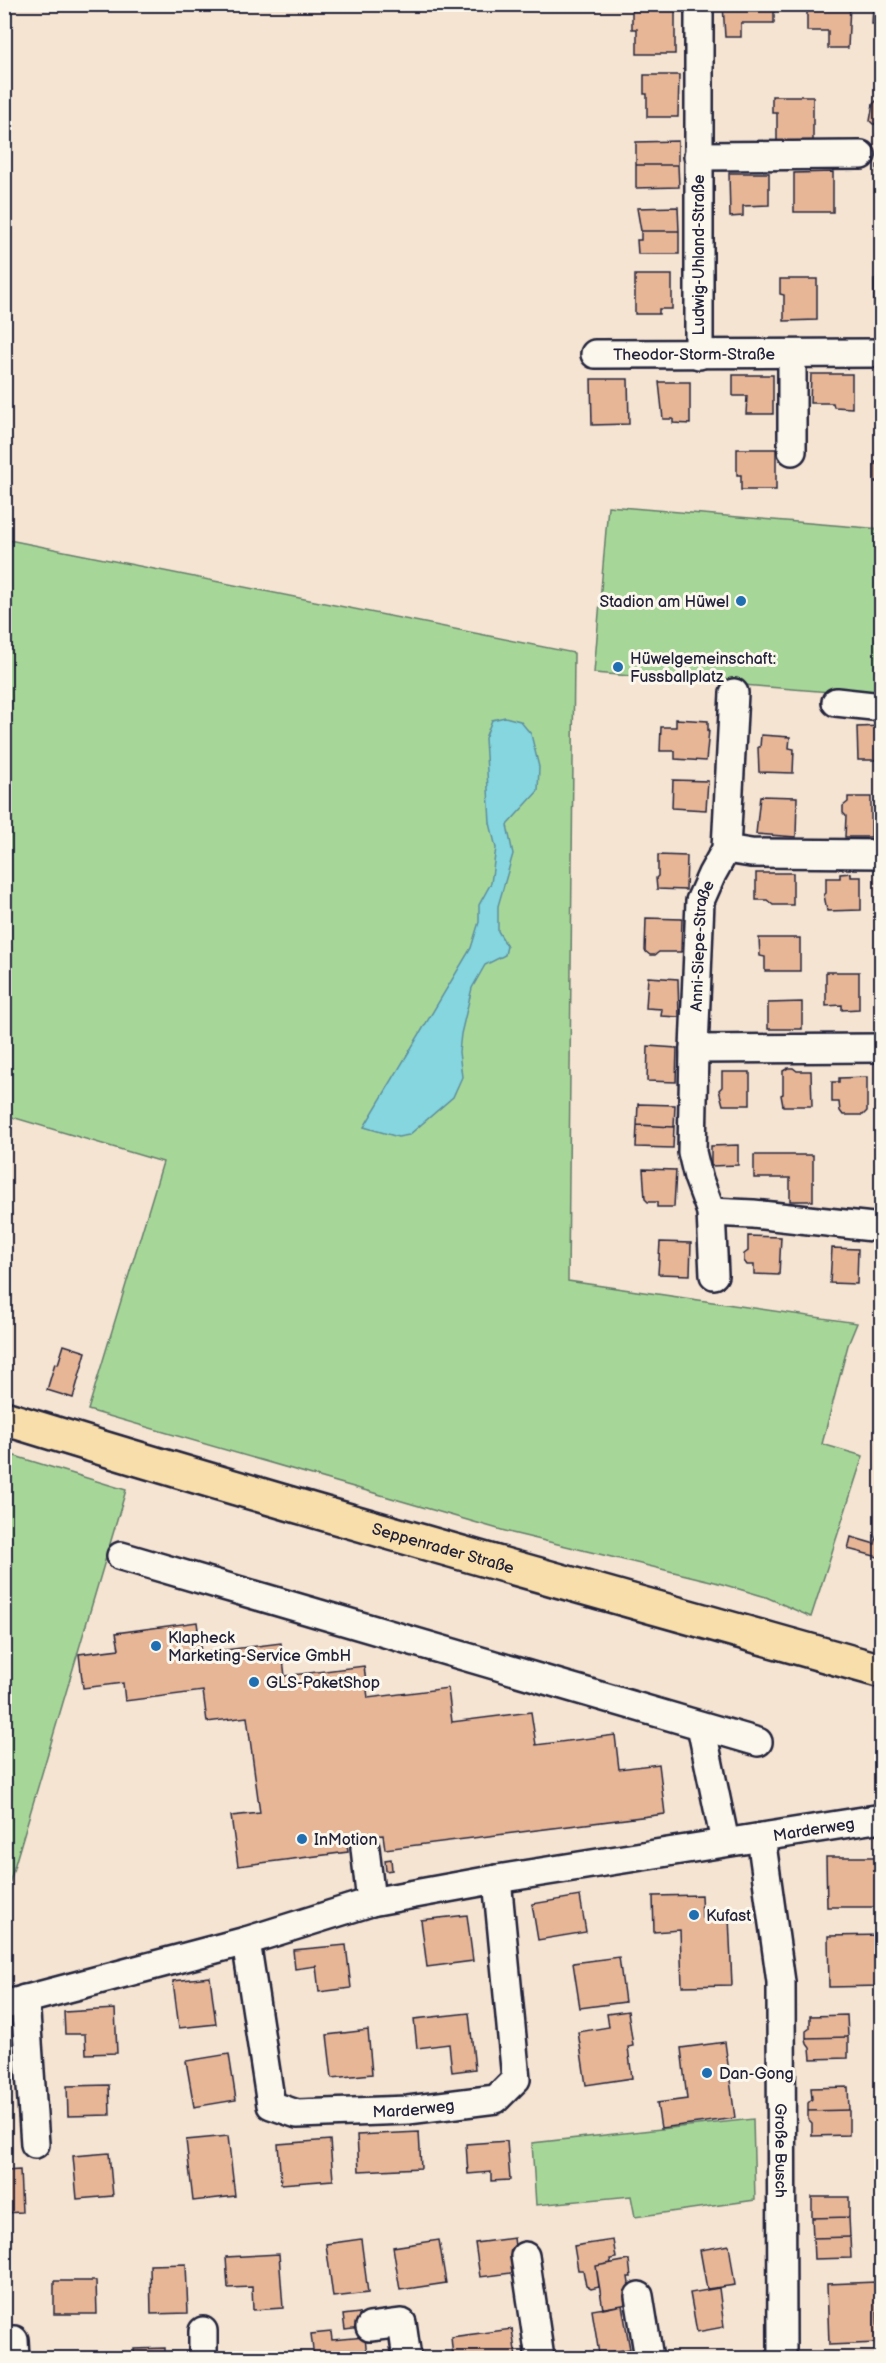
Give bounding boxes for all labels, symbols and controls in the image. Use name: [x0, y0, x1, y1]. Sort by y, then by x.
street label: Ludwig-Uhland-Straße: [690, 174, 709, 335]
street label: Theodor-Storm-Straße: [613, 345, 775, 365]
place label: Stadion am Hüwel: [599, 593, 729, 612]
marker: Stadion am Hüwel: [734, 594, 748, 608]
place label: Hüwelgemeinschaft: Fussballplatz: [630, 650, 776, 687]
marker: Hüwelgemeinschaft: Fussballplatz: [611, 660, 625, 674]
street label: Anni-Siepe-Straße: [688, 877, 719, 1012]
street label: Seppenrader Straße: [370, 1520, 517, 1579]
place label: Klapheck Marketing-Service GmbH: [168, 1629, 351, 1666]
marker: Klapheck Marketing-Service GmbH: [149, 1639, 163, 1653]
place label: GLS-PaketShop: [266, 1674, 380, 1693]
marker: GLS-PaketShop: [247, 1675, 261, 1689]
street label: Marderweg: [772, 1814, 856, 1846]
place label: InMotion: [314, 1831, 377, 1850]
marker: InMotion: [295, 1832, 309, 1846]
place label: Kufast: [706, 1907, 751, 1926]
marker: Kufast: [687, 1908, 701, 1922]
place label: Dan-Gong: [719, 2065, 794, 2084]
marker: Dan-Gong: [700, 2066, 714, 2080]
street label: Marderweg: [372, 2096, 456, 2122]
street label: Große Busch: [770, 2103, 790, 2198]

